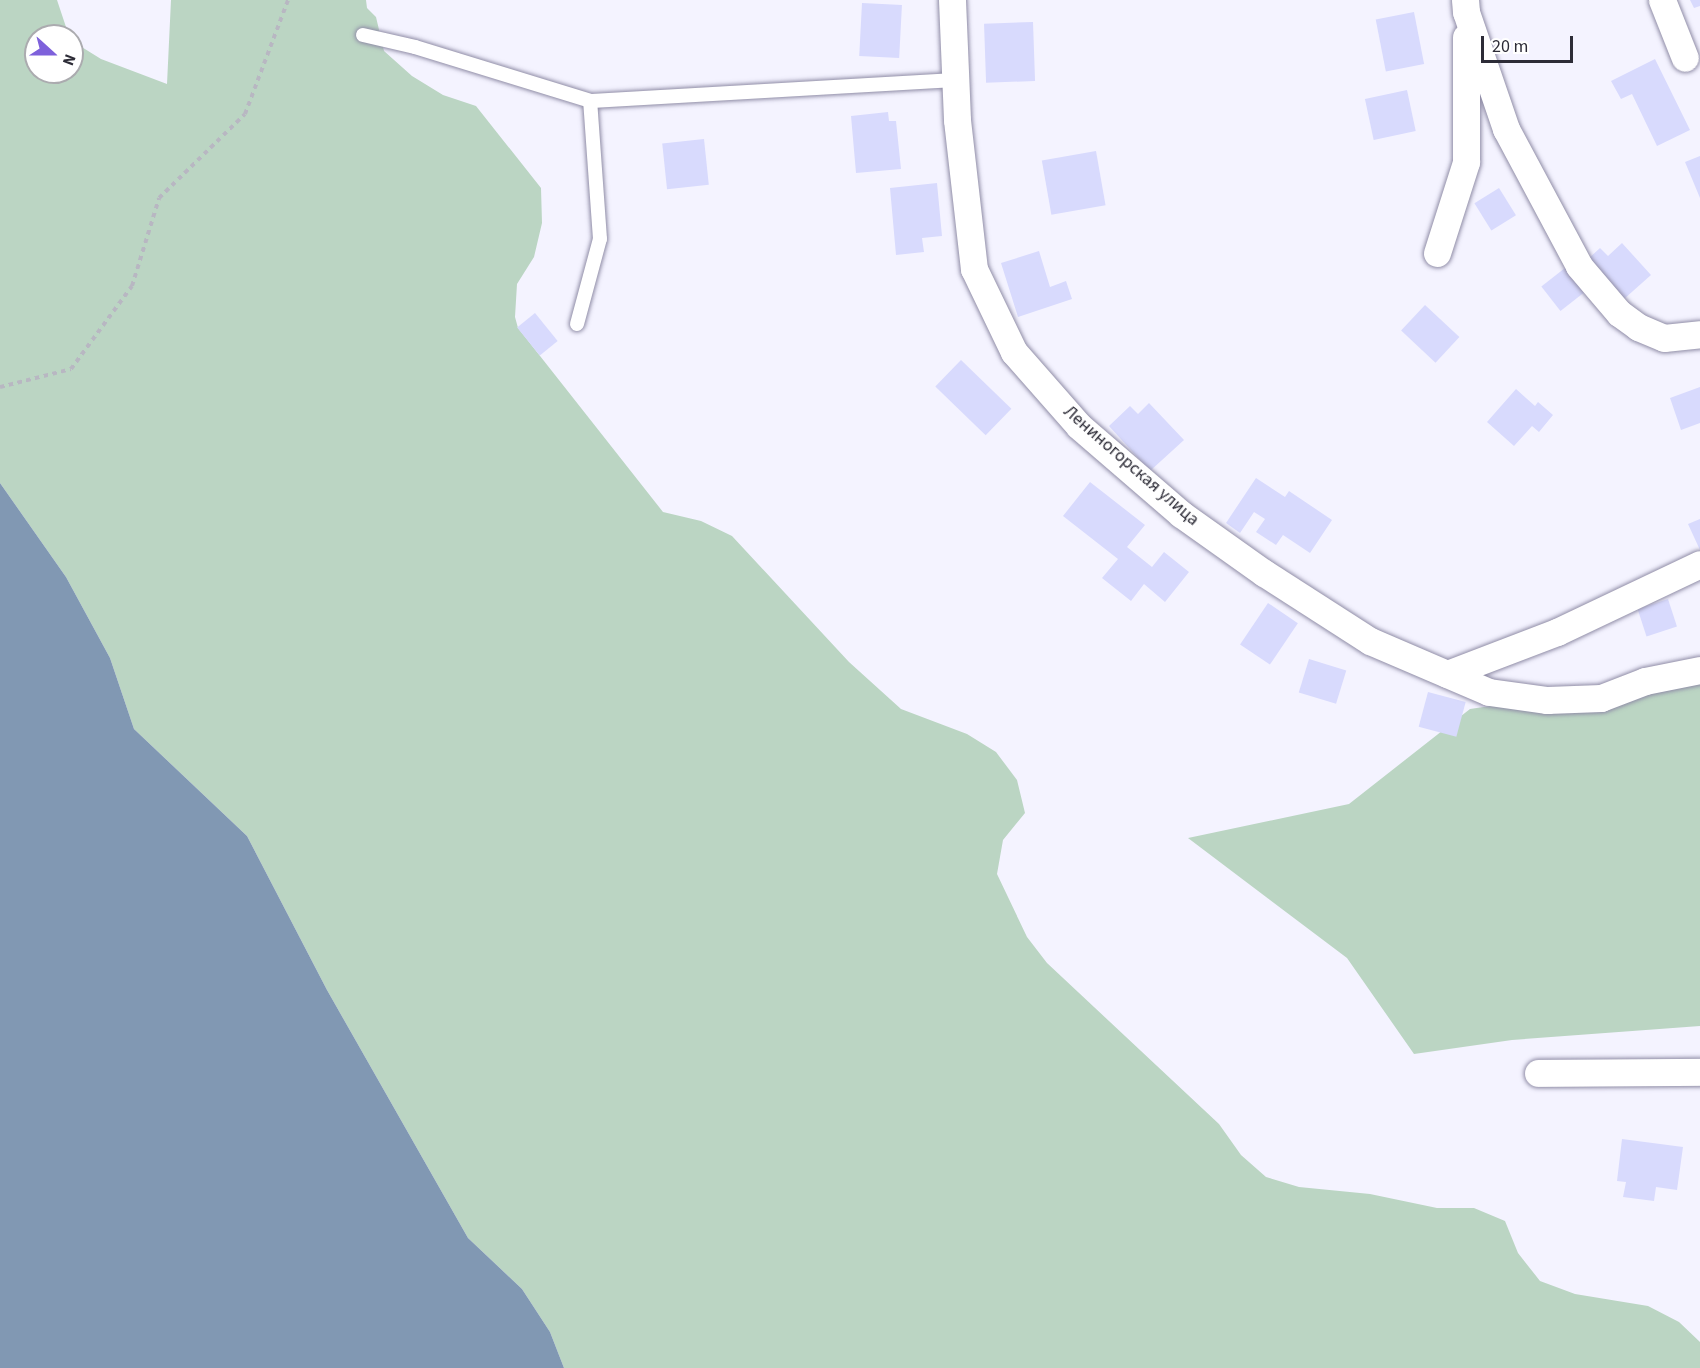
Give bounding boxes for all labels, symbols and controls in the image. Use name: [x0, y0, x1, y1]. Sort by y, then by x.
north arrow: [24, 24, 84, 84]
scale bar: [1484, 24, 1576, 62]
text: 20 m: [1492, 34, 1528, 59]
text: N: [57, 51, 81, 69]
street label: Лениногорская улица: [1059, 401, 1203, 531]

